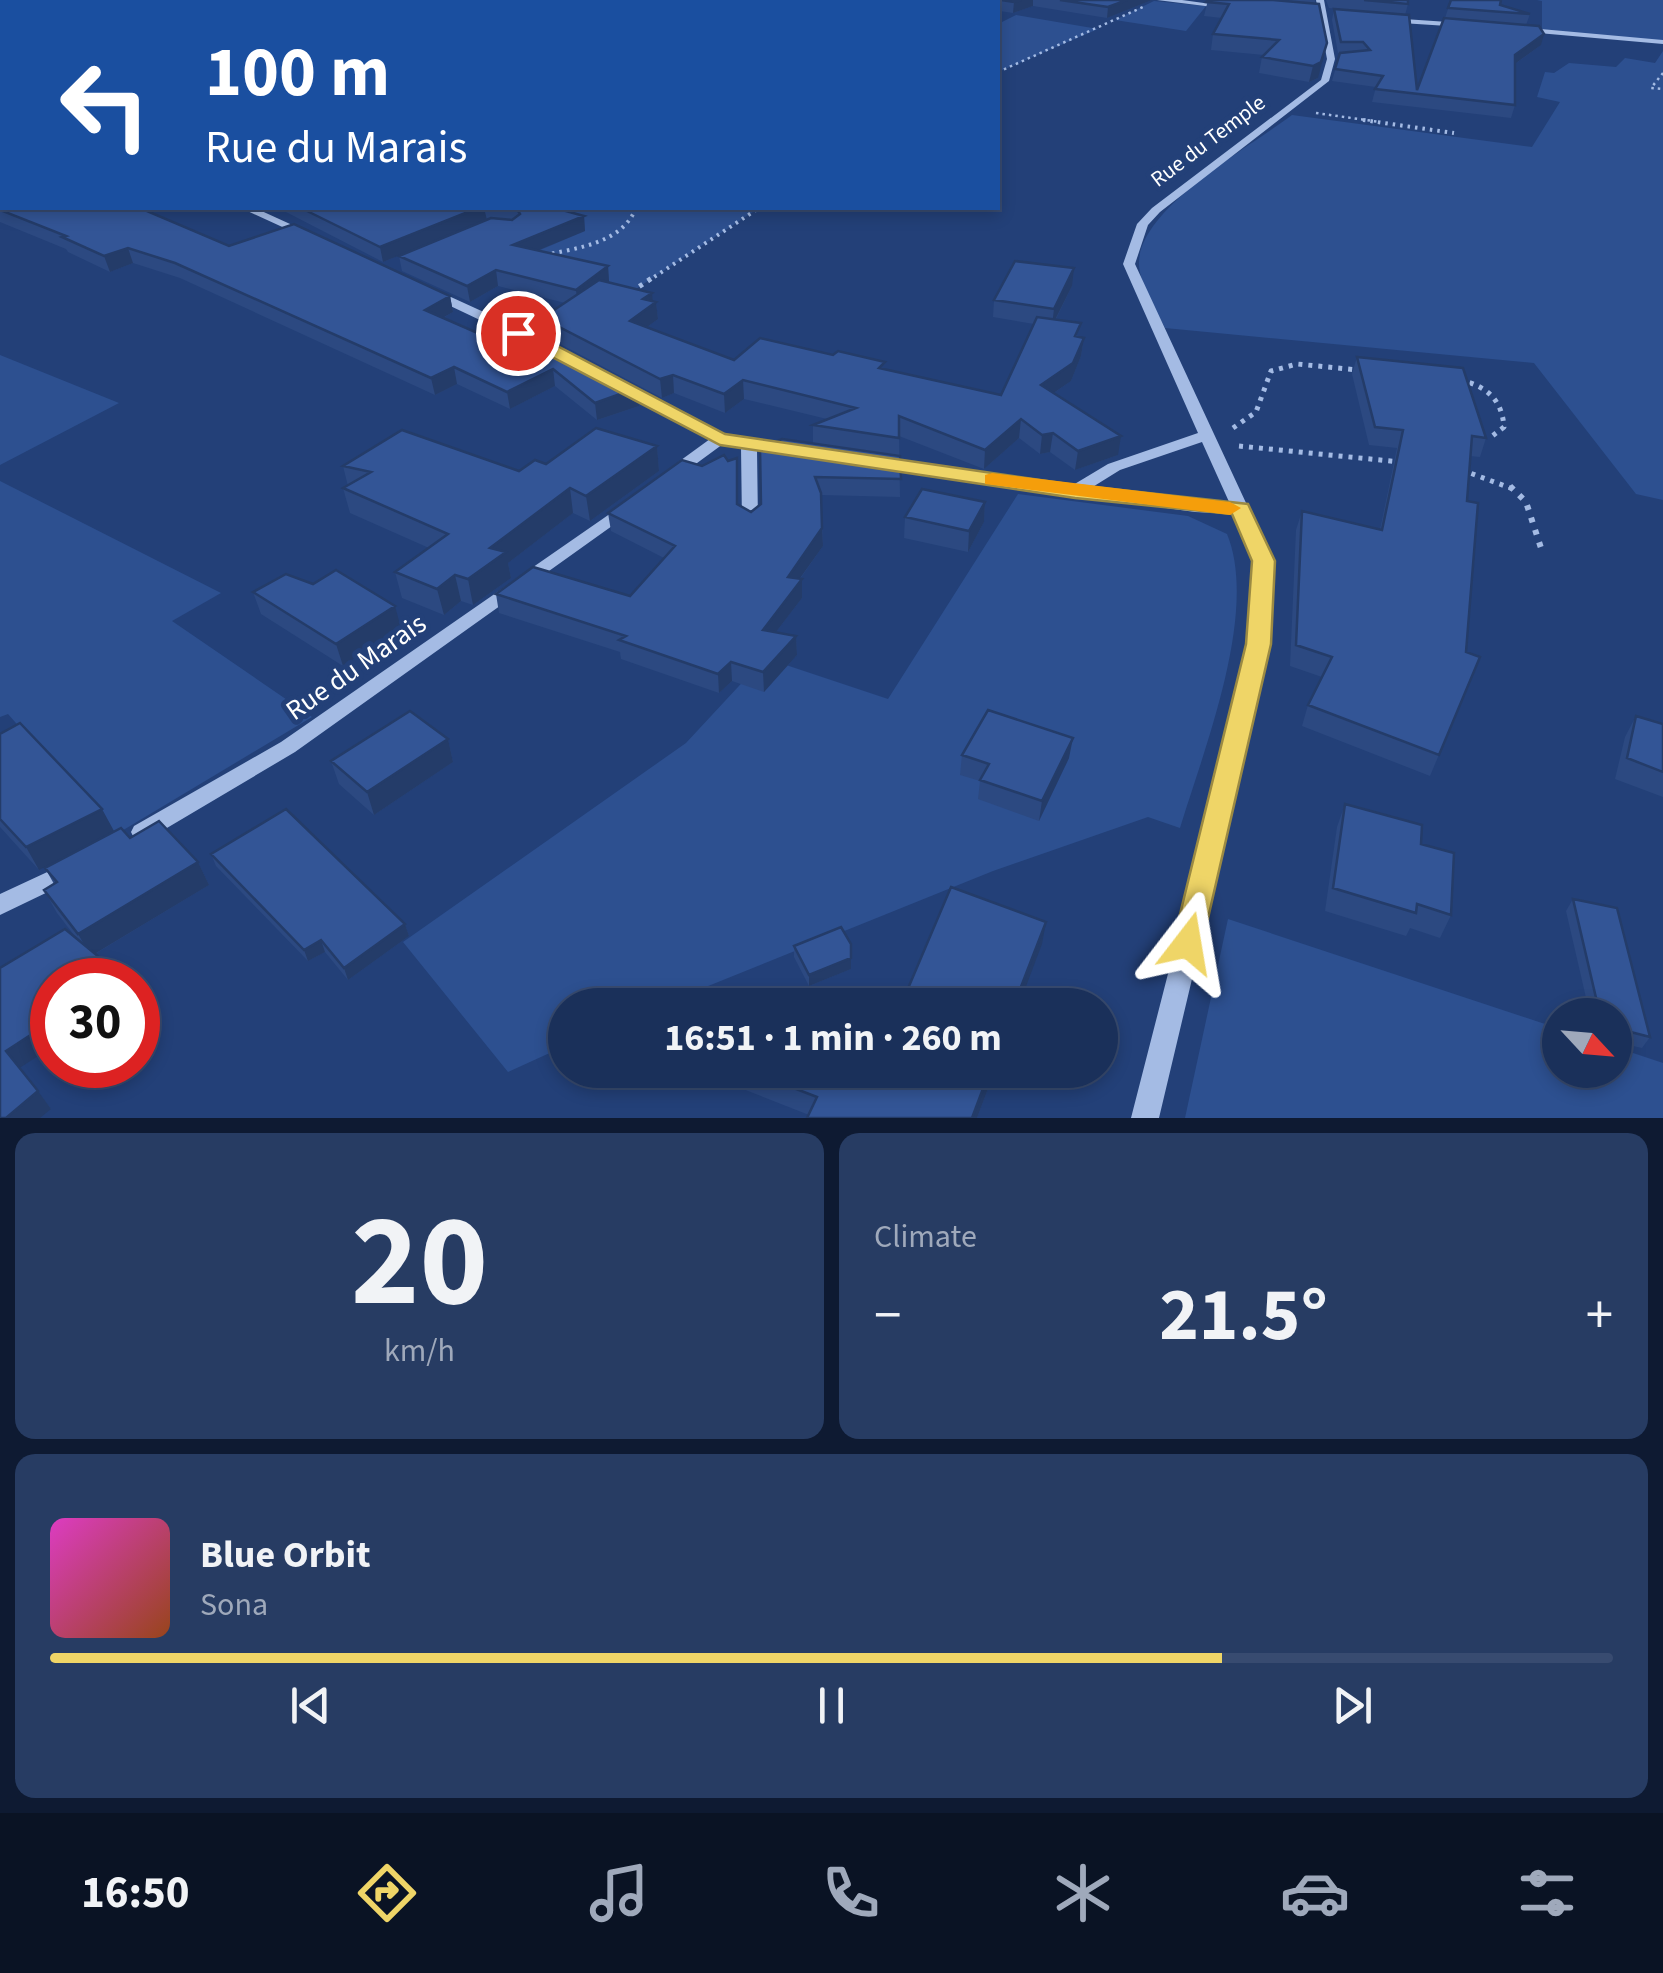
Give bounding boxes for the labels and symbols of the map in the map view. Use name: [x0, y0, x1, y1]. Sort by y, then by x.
street label: Rue du Temple: [1144, 87, 1272, 195]
pin: [476, 291, 561, 376]
street label: Rue du Marais: [278, 604, 434, 730]
position arrow: [1136, 891, 1240, 995]
speed limit sign: 30: [30, 958, 160, 1088]
north arrow: [1542, 998, 1632, 1088]

